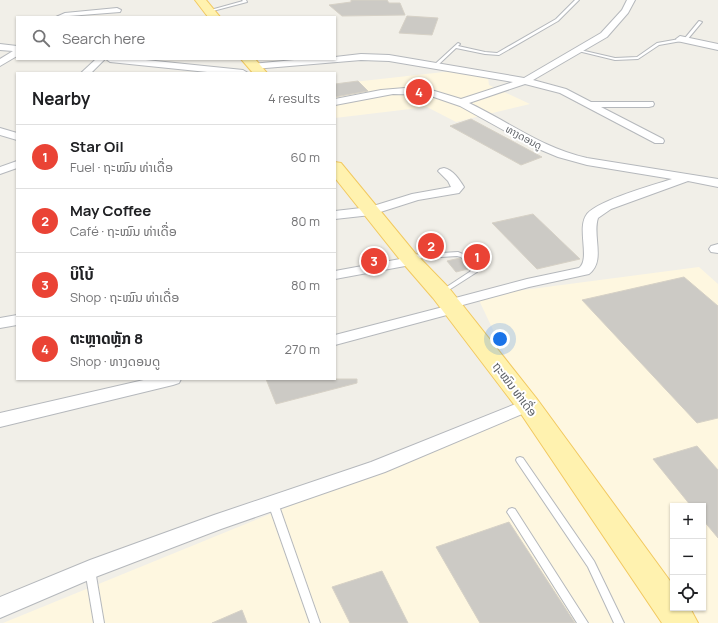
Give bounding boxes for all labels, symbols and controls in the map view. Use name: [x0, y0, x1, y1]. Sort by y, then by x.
search box: [16, 16, 336, 60]
icon: search: [30, 27, 52, 49]
text: Search here: [62, 28, 145, 49]
pin: 4: [406, 77, 432, 107]
text: Nearby: [32, 87, 90, 110]
text: 4 results: [268, 89, 320, 107]
street label: ທາງດອນດູ: [503, 122, 545, 152]
text: Star Oil: [70, 136, 124, 157]
text: 1: [42, 148, 48, 166]
text: 60 m: [290, 148, 320, 166]
text: Fuel · ຖະໝົນ ທ່າເດື່ອ: [70, 158, 173, 176]
text: May Coffee: [70, 200, 151, 221]
text: 2: [41, 212, 49, 230]
text: 80 m: [291, 212, 320, 230]
text: Café · ຖະໝົນ ທ່າເດື່ອ: [70, 222, 177, 240]
pin: 2: [418, 231, 444, 261]
pin: 1: [464, 242, 490, 272]
pin: 3: [361, 246, 387, 276]
text: ບິໂບ້: [70, 264, 94, 285]
text: 3: [41, 276, 49, 294]
text: 80 m: [291, 276, 320, 294]
text: Shop · ຖະໝົນ ທ່າເດື່ອ: [70, 288, 179, 306]
text: ຕະຫຼາດຫຼັກ 8: [70, 328, 143, 349]
your location: [490, 329, 510, 349]
text: 4: [41, 340, 49, 358]
text: 270 m: [285, 340, 320, 358]
text: Shop · ທາງດອນດູ: [70, 352, 160, 370]
street label: ຖະໝົນ ທ່າເດື່ອ: [489, 358, 542, 420]
map controls: [670, 503, 706, 611]
button: +: [670, 503, 706, 539]
button: −: [670, 539, 706, 575]
button: locate: [670, 575, 706, 611]

